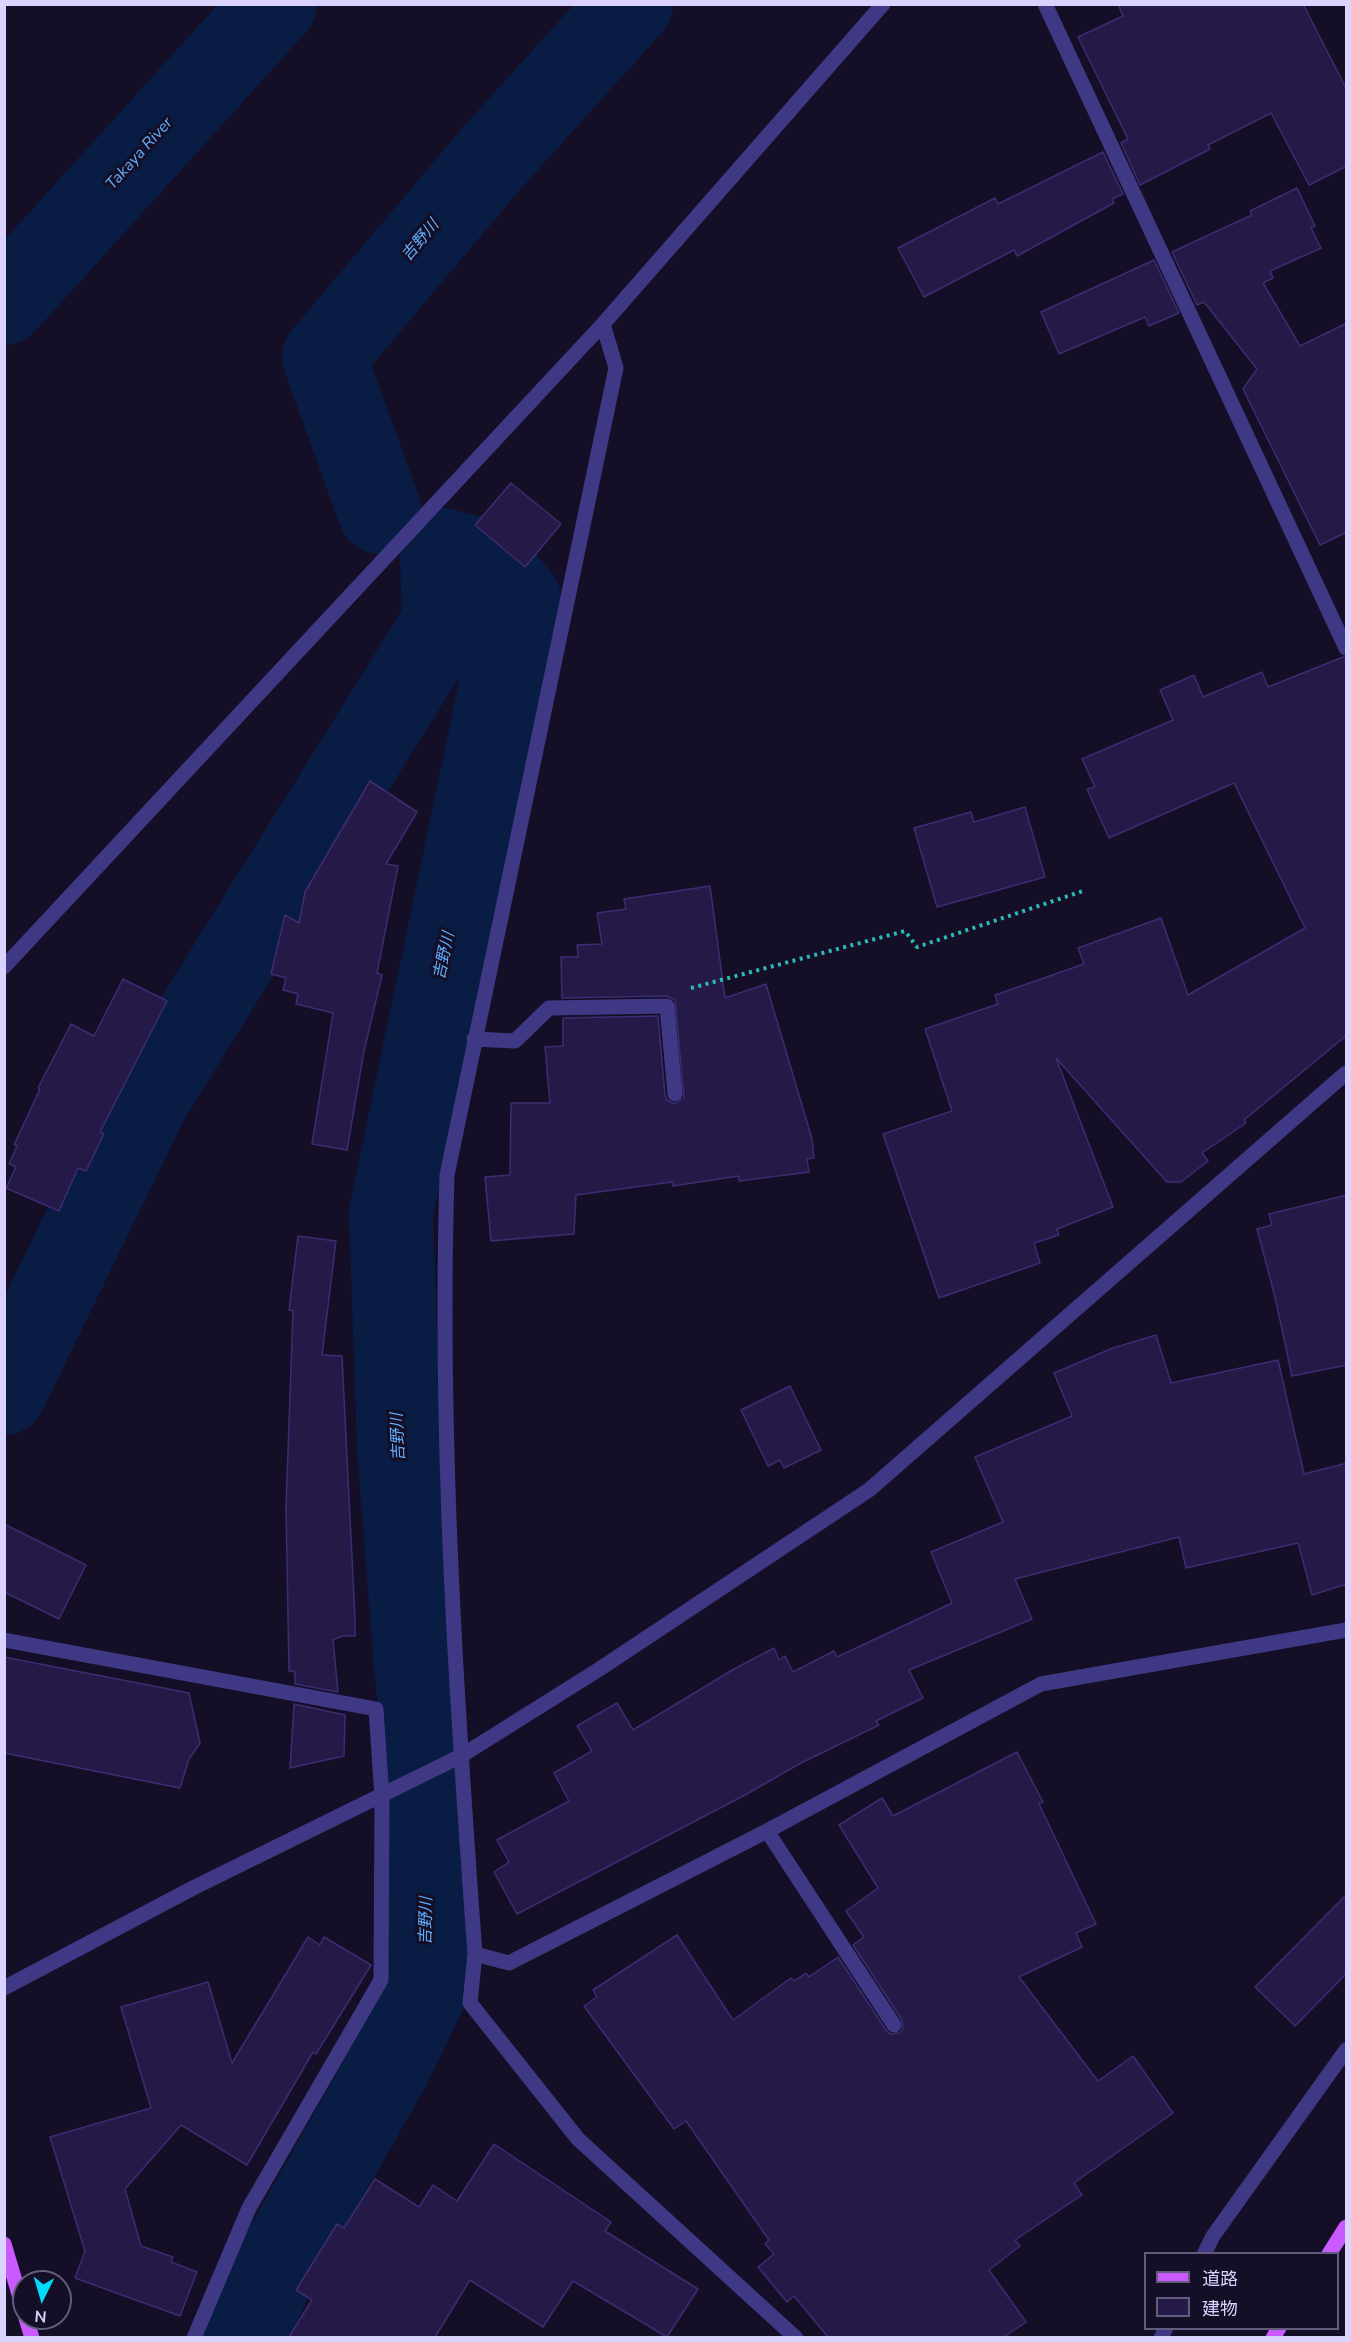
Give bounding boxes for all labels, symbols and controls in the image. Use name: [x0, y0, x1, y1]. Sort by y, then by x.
water label: Takaya River: [103, 114, 177, 194]
water label: 吉野川: [398, 216, 444, 266]
water label: 吉野川: [431, 931, 459, 981]
water label: 吉野川: [388, 1413, 410, 1461]
water label: 吉野川: [417, 1897, 437, 1945]
legend: [1144, 2252, 1339, 2330]
text: 道路: [1202, 2267, 1238, 2291]
north arrow: [12, 2270, 72, 2330]
text: 建物: [1202, 2297, 1238, 2321]
text: N: [34, 2304, 48, 2327]

